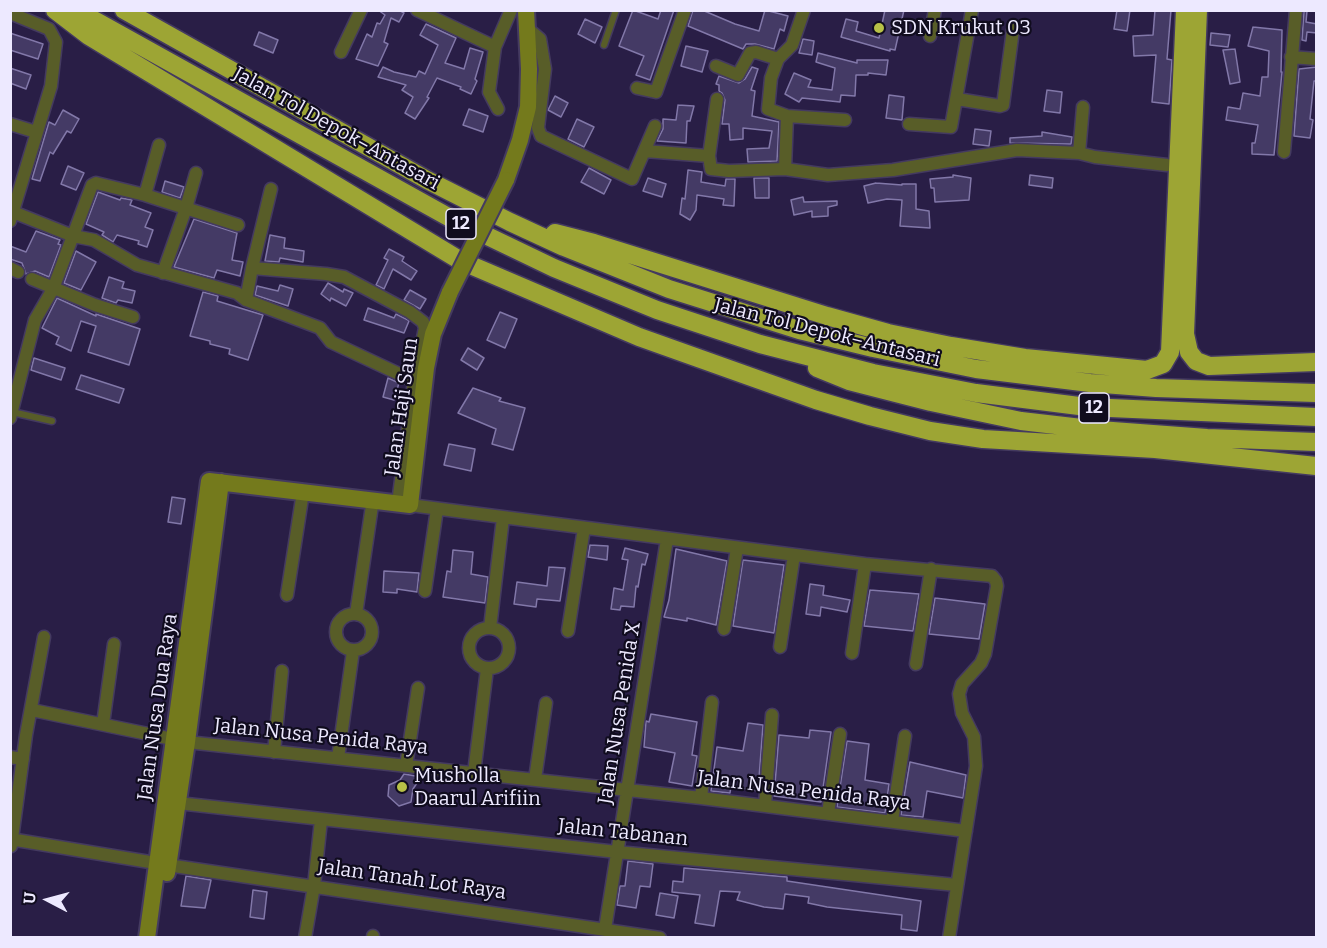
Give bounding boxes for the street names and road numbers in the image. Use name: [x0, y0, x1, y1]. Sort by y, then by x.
street label: Jalan Tol Depok–Antasari: [229, 62, 443, 196]
road number: 12: [446, 209, 476, 239]
street label: Jalan Tol Depok–Antasari: [711, 293, 943, 373]
street label: Jalan Haji Saun: [380, 336, 424, 478]
road number: 12: [1079, 393, 1109, 423]
street label: Jalan Nusa Dua Raya: [133, 612, 183, 802]
street label: Jalan Nusa Penida X: [594, 620, 646, 806]
street label: Jalan Nusa Penida Raya: [213, 714, 429, 760]
street label: Jalan Nusa Penida Raya: [696, 766, 912, 816]
street label: Jalan Tabanan: [557, 814, 689, 852]
street label: Jalan Tanah Lot Raya: [316, 855, 508, 905]

